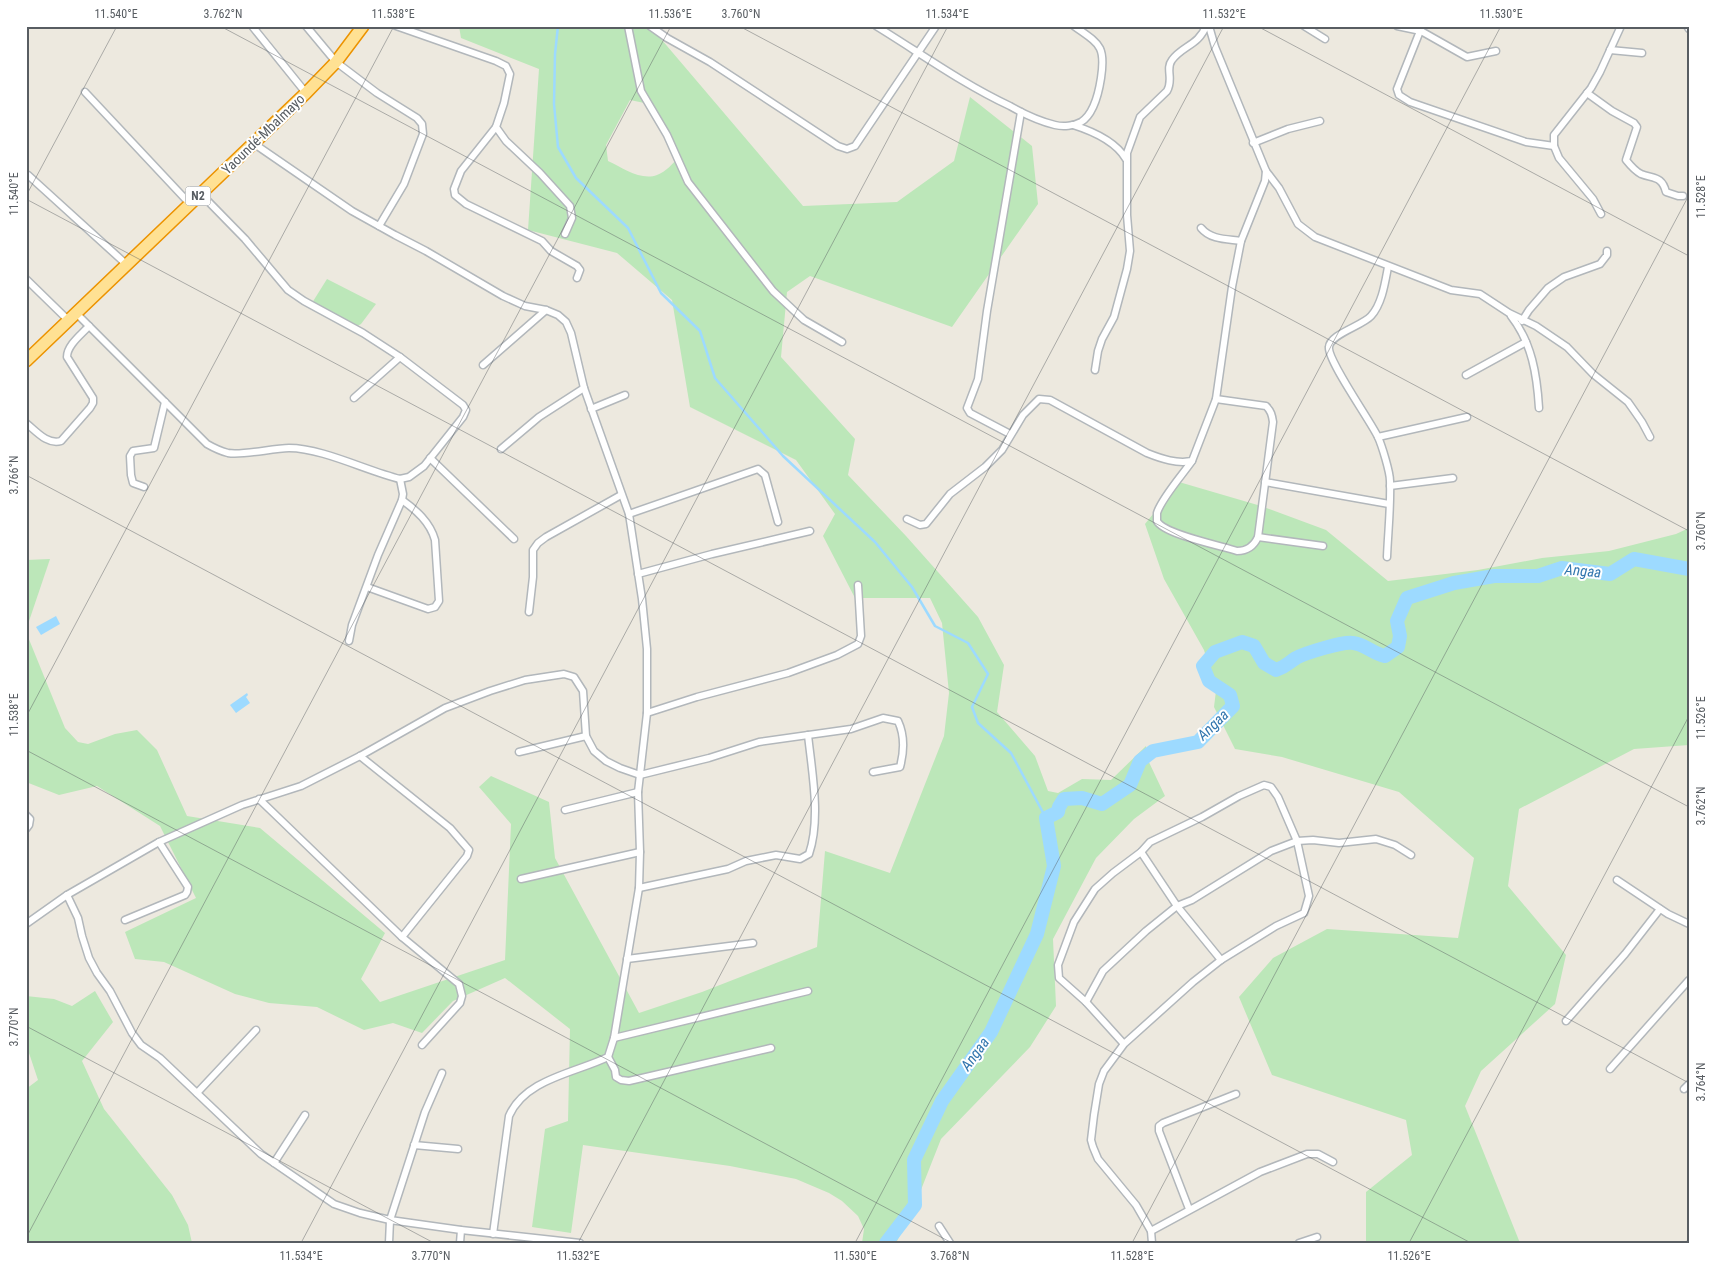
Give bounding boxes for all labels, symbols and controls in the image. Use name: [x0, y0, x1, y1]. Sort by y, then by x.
text: 11.540°E: [94, 7, 138, 21]
text: 3.762°N: [204, 7, 242, 21]
text: 11.538°E: [371, 7, 415, 21]
text: 11.536°E: [648, 7, 692, 21]
text: 3.760°N: [722, 7, 760, 21]
text: 11.534°E: [925, 7, 969, 21]
text: 11.532°E: [1202, 7, 1246, 21]
text: 11.530°E: [1479, 7, 1523, 21]
street label: Yaoundé-Mbalmayo: [218, 91, 308, 177]
text: 11.540°E: [7, 172, 21, 216]
text: 11.528°E: [1694, 175, 1708, 219]
road number: N2: [186, 187, 210, 206]
text: 3.766°N: [7, 456, 21, 494]
text: 3.760°N: [1694, 512, 1708, 550]
water label: Angaa: [1563, 560, 1602, 582]
text: 11.538°E: [7, 693, 21, 737]
text: 11.526°E: [1694, 696, 1708, 740]
water label: Angaa: [1193, 706, 1232, 745]
text: 3.762°N: [1694, 787, 1708, 825]
text: 3.770°N: [7, 1008, 21, 1046]
water label: Angaa: [956, 1034, 993, 1075]
text: 3.764°N: [1694, 1063, 1708, 1101]
text: 11.534°E: [279, 1249, 323, 1263]
text: 3.770°N: [412, 1249, 450, 1263]
text: 11.532°E: [556, 1249, 600, 1263]
text: 11.530°E: [833, 1249, 877, 1263]
text: 3.768°N: [931, 1249, 969, 1263]
text: 11.528°E: [1110, 1249, 1154, 1263]
text: 11.526°E: [1387, 1249, 1431, 1263]

